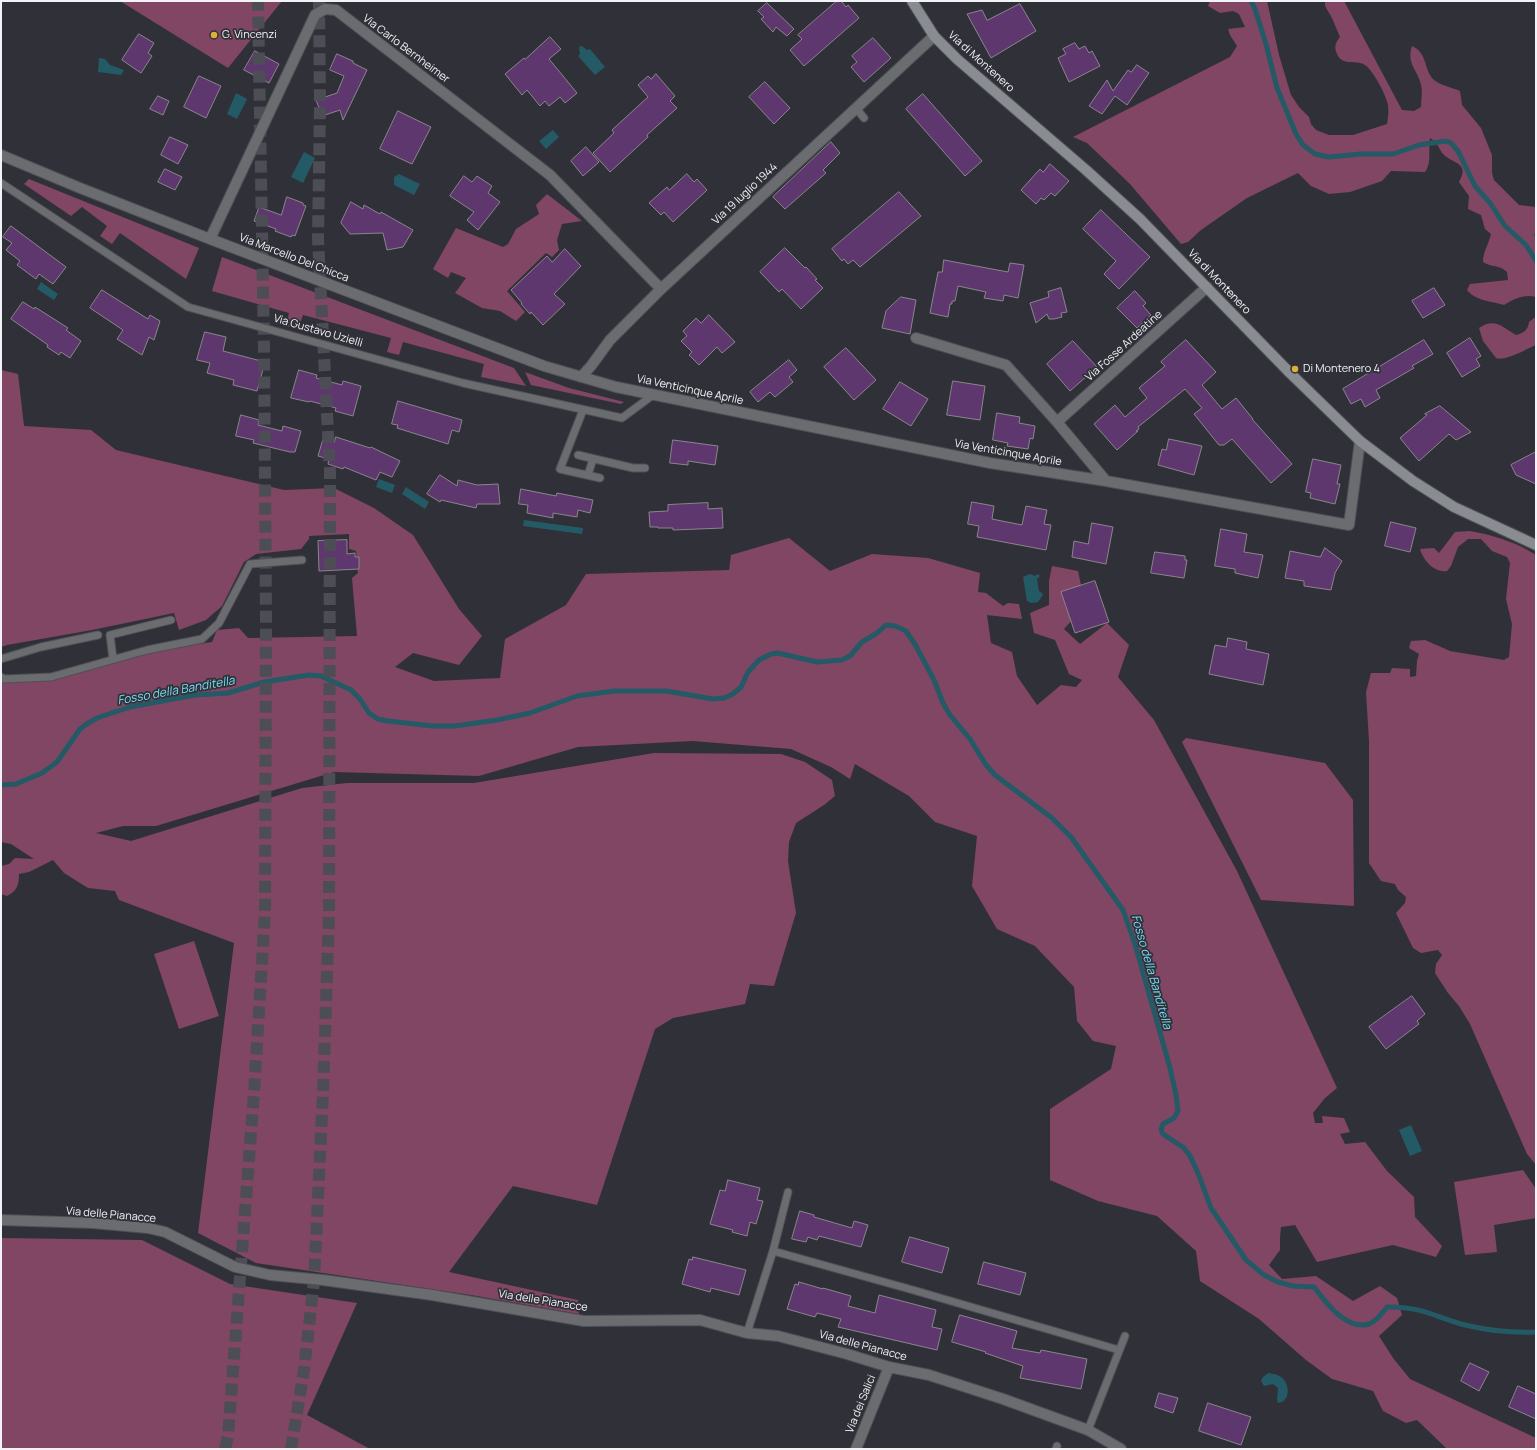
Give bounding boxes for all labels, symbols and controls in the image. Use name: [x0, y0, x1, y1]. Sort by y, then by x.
street label: Via Carlo Bernheimer: [360, 12, 452, 86]
place label: G. Vincenzi: [222, 28, 277, 42]
street label: Via di Montenero: [945, 29, 1017, 95]
marker: G. Vincenzi: [209, 30, 219, 40]
street label: Via 19 luglio 1944: [710, 160, 780, 228]
street label: Via Marcello Del Chicca: [237, 231, 351, 285]
street label: Via di Montenero: [1185, 247, 1253, 317]
street label: Via Fosse Ardeatine: [1083, 308, 1165, 384]
street label: Via Gustavo Uzielli: [272, 312, 364, 350]
place label: Di Montenero 4: [1303, 362, 1380, 376]
marker: Di Montenero 4: [1290, 364, 1300, 374]
street label: Via Venticinque Aprile: [635, 372, 745, 408]
street label: Via Venticinque Aprile: [953, 437, 1063, 469]
water label: Fosso della Banditella: [116, 674, 236, 708]
water label: Fosso della Banditella: [1128, 913, 1174, 1031]
street label: Via delle Pianacce: [65, 1204, 157, 1226]
street label: Via delle Pianacce: [497, 1287, 589, 1315]
street label: Via delle Pianacce: [818, 1328, 908, 1364]
street label: Via dei Salici: [843, 1373, 879, 1435]

